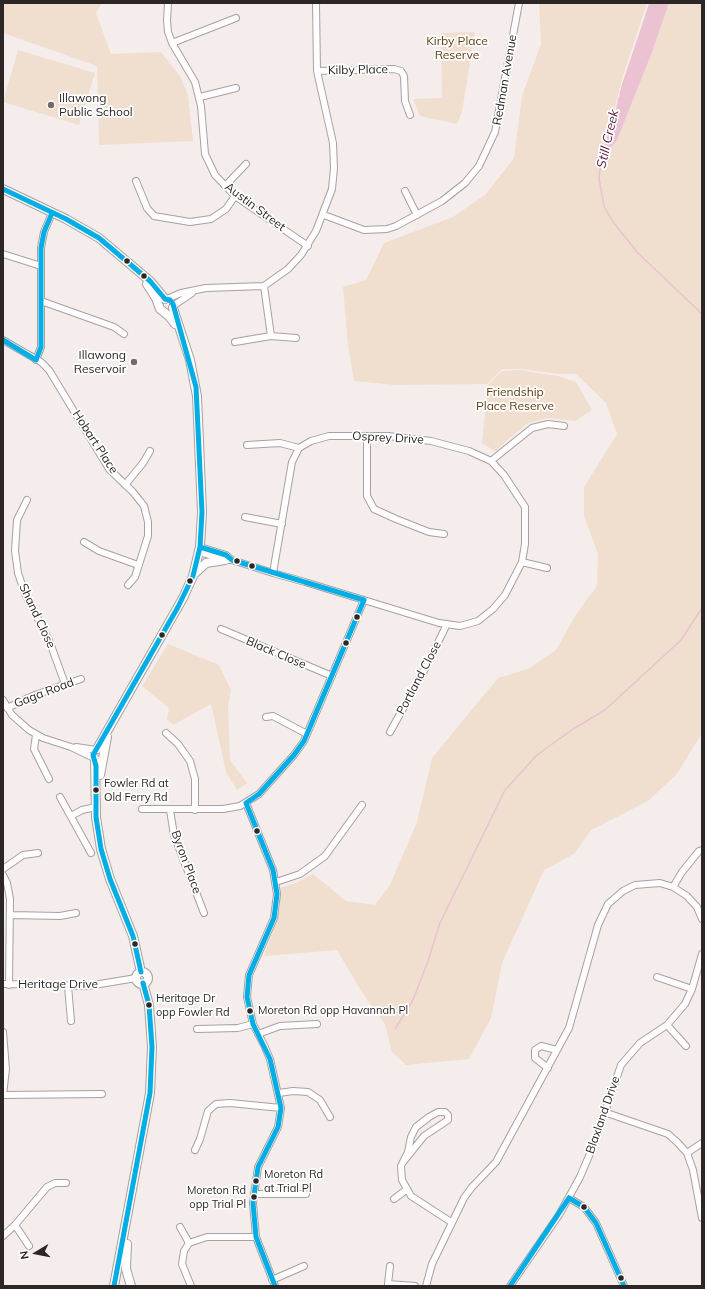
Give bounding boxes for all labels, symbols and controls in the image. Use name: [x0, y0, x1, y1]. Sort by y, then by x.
park label: Kirby Place Reserve: [426, 34, 488, 62]
street label: Redman Avenue: [490, 34, 520, 126]
street label: Kilby Place: [328, 62, 388, 78]
place label: Illawong Public School: [59, 91, 133, 119]
marker: Illawong Public School: [46, 100, 56, 110]
water label: Still Creek: [594, 108, 622, 170]
street label: Austin Street: [222, 180, 288, 234]
unlabelled marker: [122, 256, 132, 266]
unlabelled marker: [139, 271, 149, 281]
place label: Illawong Reservoir: [74, 348, 126, 376]
marker: Illawong Reservoir: [129, 357, 139, 367]
park label: Friendship Place Reserve: [476, 385, 554, 413]
street label: Hobart Place: [69, 408, 121, 476]
street label: Osprey Drive: [352, 429, 424, 447]
unlabelled marker: [232, 556, 242, 566]
unlabelled marker: [247, 561, 257, 571]
unlabelled marker: [185, 576, 195, 586]
street label: Shand Close: [16, 581, 58, 651]
unlabelled marker: [352, 612, 362, 622]
unlabelled marker: [157, 630, 167, 640]
street label: Black Close: [244, 634, 308, 672]
unlabelled marker: [341, 638, 351, 648]
street label: Portland Close: [394, 639, 444, 717]
street label: Gaga Road: [12, 675, 76, 711]
place label: Fowler Rd at Old Ferry Rd: [104, 777, 169, 803]
marker: Fowler Rd at Old Ferry Rd: [91, 785, 101, 795]
unlabelled marker: [252, 826, 262, 836]
street label: Byron Place: [168, 829, 204, 895]
unlabelled marker: [130, 939, 140, 949]
street label: Heritage Drive: [18, 977, 98, 991]
place label: Heritage Dr opp Fowler Rd: [156, 992, 230, 1018]
marker: Heritage Dr opp Fowler Rd: [144, 1000, 154, 1010]
place label: Moreton Rd opp Havannah Pl: [258, 1004, 408, 1018]
marker: Moreton Rd opp Havannah Pl: [245, 1006, 255, 1016]
street label: Blaxland Drive: [583, 1074, 623, 1156]
place label: Moreton Rd at Trial Pl: [264, 1168, 323, 1194]
marker: Moreton Rd at Trial Pl: [251, 1176, 261, 1186]
place label: Moreton Rd opp Trial Pl: [187, 1184, 246, 1210]
marker: Moreton Rd opp Trial Pl: [249, 1192, 259, 1202]
unlabelled marker: [579, 1202, 589, 1212]
north arrow: [16, 1233, 56, 1273]
text: N: [17, 1250, 32, 1260]
unlabelled marker: [616, 1273, 626, 1283]

